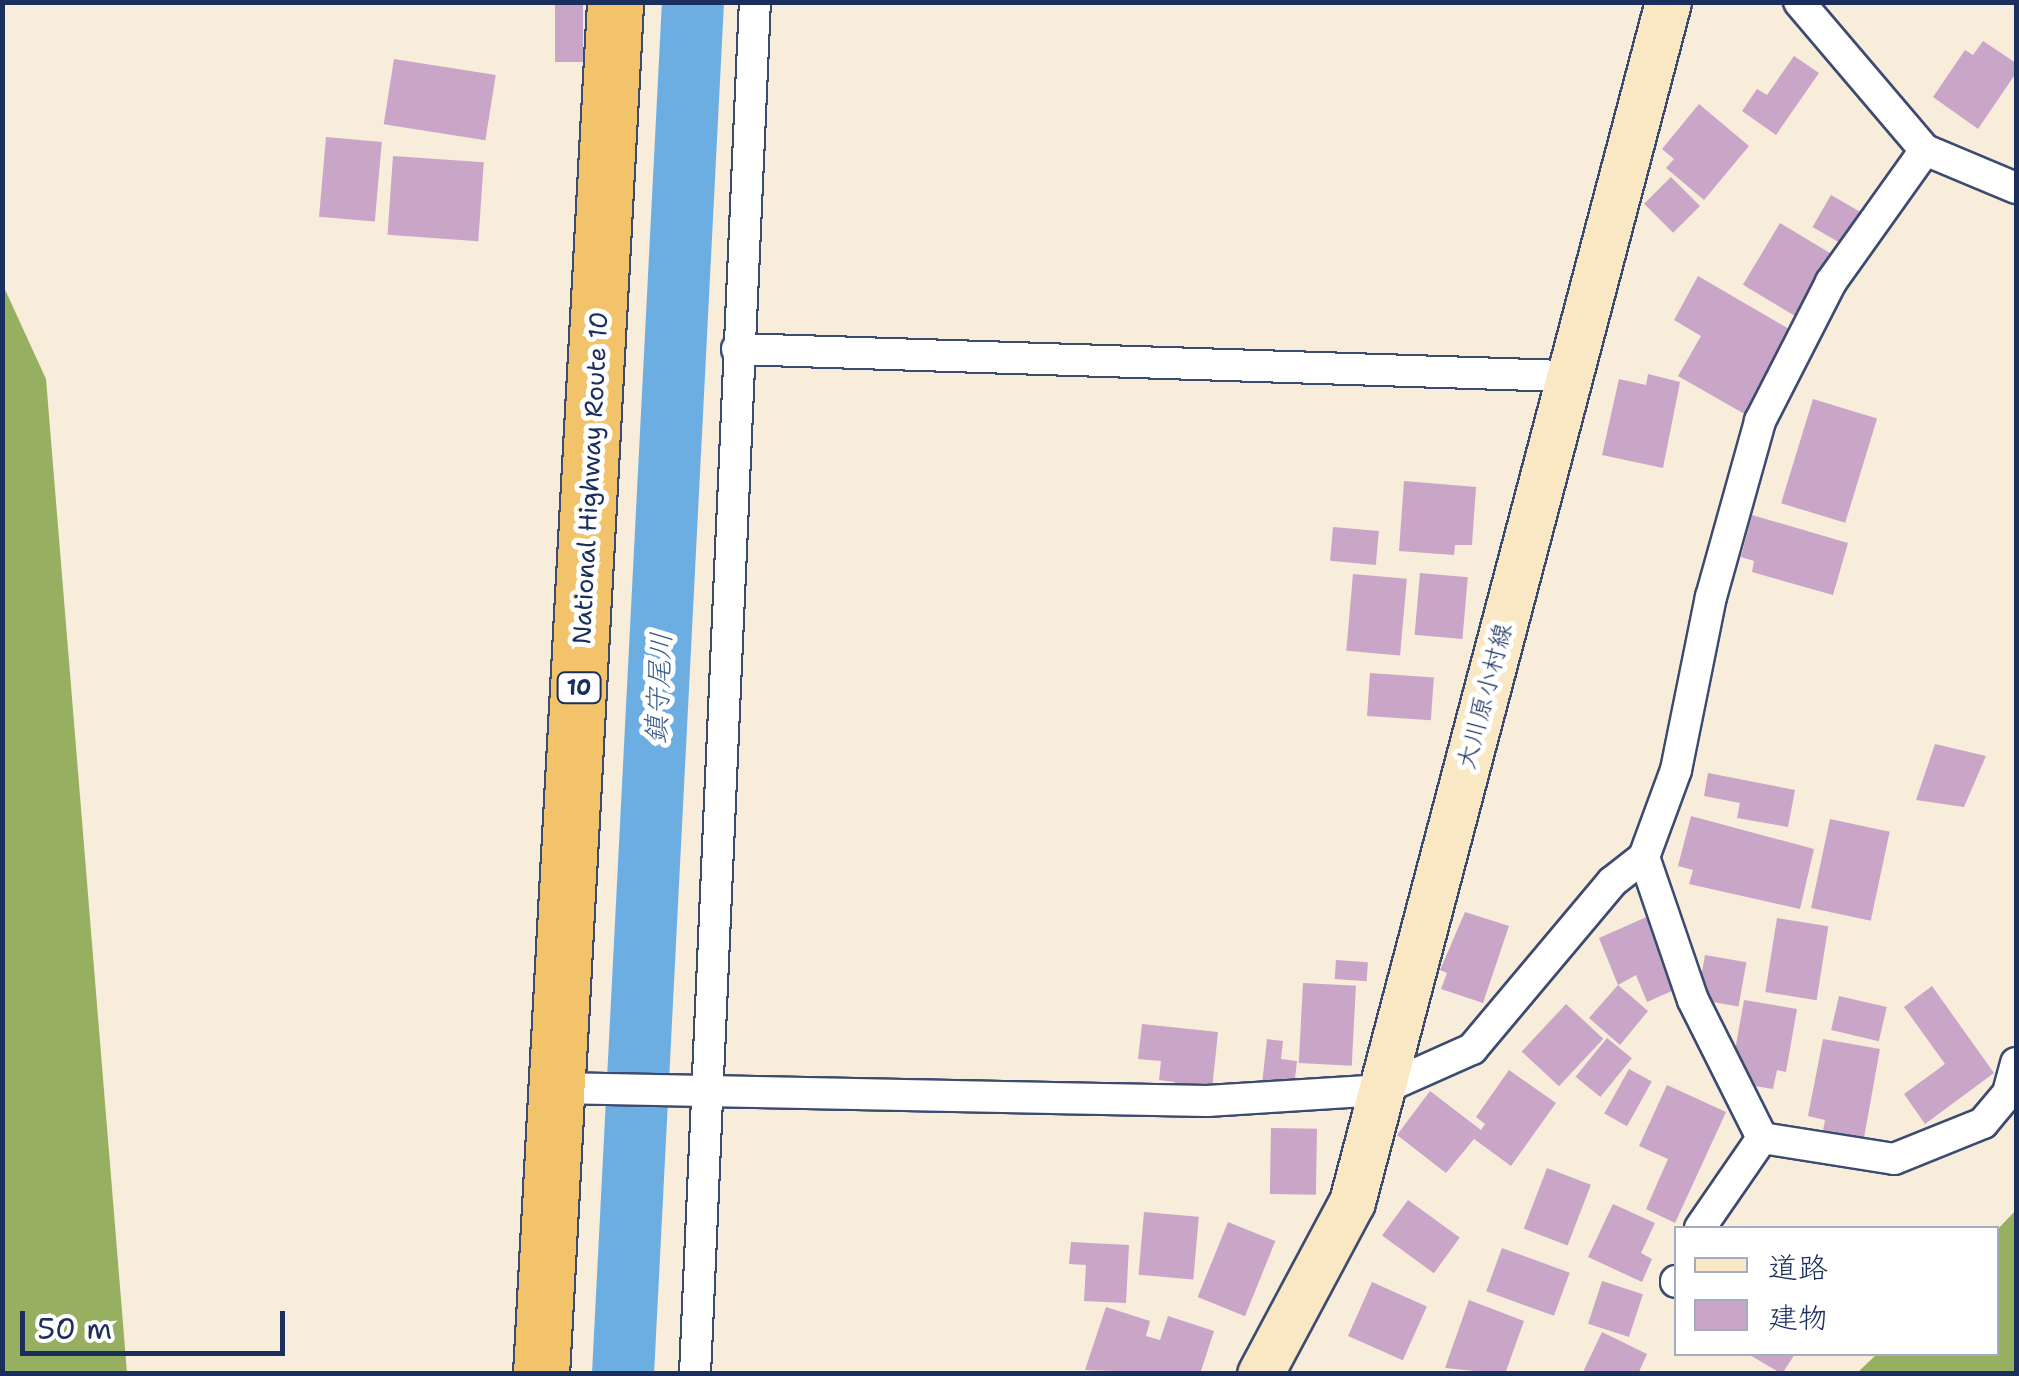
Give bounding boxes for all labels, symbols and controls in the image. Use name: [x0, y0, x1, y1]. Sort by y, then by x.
street label: National Highway Route 10: [566, 311, 614, 645]
street label: 大川原小村線: [1450, 620, 1518, 772]
water label: 鎮守尾川: [638, 631, 678, 745]
road number: 10: [556, 671, 602, 705]
legend: [1674, 1226, 1999, 1356]
text: 道路: [1768, 1247, 1828, 1288]
scale bar: [25, 1291, 290, 1353]
text: 建物: [1768, 1297, 1828, 1338]
text: 50 m: [37, 1308, 112, 1349]

